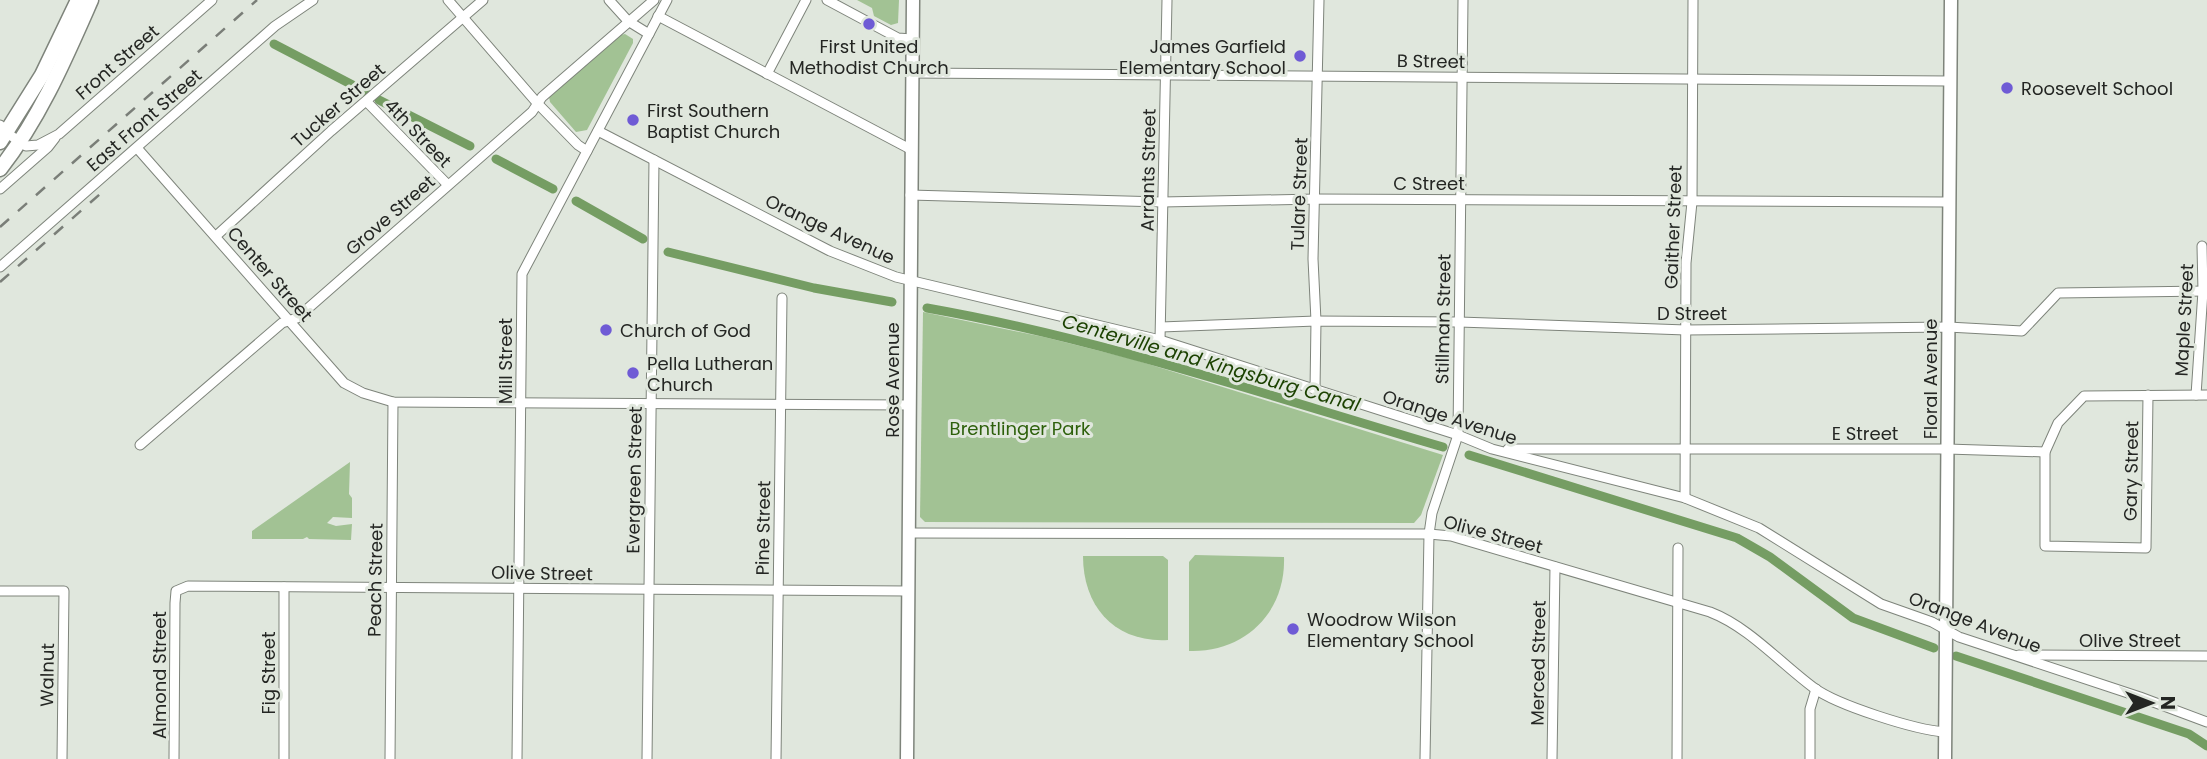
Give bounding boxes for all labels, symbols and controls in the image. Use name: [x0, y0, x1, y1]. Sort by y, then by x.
marker: First United Methodist Church: [861, 16, 877, 32]
street label: Front Street: [70, 19, 164, 105]
place label: First United Methodist Church: [789, 34, 949, 80]
place label: James Garfield Elementary School: [1119, 34, 1286, 80]
marker: James Garfield Elementary School: [1292, 48, 1308, 64]
street label: B Street: [1397, 48, 1465, 74]
street label: Tucker Street: [286, 57, 390, 153]
street label: East Front Street: [81, 63, 207, 177]
place label: Roosevelt School: [2021, 76, 2173, 101]
marker: Roosevelt School: [1999, 80, 2015, 96]
street label: 4th Street: [379, 93, 457, 173]
place label: First Southern Baptist Church: [647, 98, 780, 144]
street label: Arrants Street: [1134, 108, 1162, 232]
marker: First Southern Baptist Church: [625, 112, 641, 128]
street label: Tulare Street: [1285, 137, 1313, 251]
street label: Gaither Street: [1658, 165, 1688, 289]
street label: Grove Street: [340, 169, 440, 261]
street label: C Street: [1393, 171, 1465, 196]
street label: Orange Avenue: [761, 188, 899, 270]
street label: Center Street: [222, 221, 318, 327]
street label: Stillman Street: [1429, 254, 1457, 384]
street label: Maple Street: [2169, 263, 2199, 377]
street label: D Street: [1657, 301, 1727, 326]
water label: Centerville and Kingsburg Canal: [1059, 307, 1363, 419]
street label: Mill Street: [493, 318, 518, 404]
place label: Church of God: [620, 318, 751, 343]
street label: Floral Avenue: [1918, 319, 1943, 439]
marker: Church of God: [598, 322, 614, 338]
street label: Rose Avenue: [880, 322, 905, 438]
place label: Pella Lutheran Church: [647, 351, 773, 397]
marker: Pella Lutheran Church: [625, 365, 641, 381]
street label: Orange Avenue: [1379, 383, 1521, 451]
street label: Evergreen Street: [620, 406, 648, 554]
park label: Brentlinger Park: [950, 416, 1091, 441]
street label: E Street: [1832, 421, 1898, 446]
street label: Gary Street: [2118, 421, 2144, 521]
street label: Pine Street: [750, 480, 776, 576]
street label: Olive Street: [1441, 509, 1545, 559]
street label: Peach Street: [362, 523, 388, 637]
street label: Olive Street: [491, 560, 593, 586]
street label: Orange Avenue: [1905, 585, 2045, 659]
street label: Merced Street: [1524, 600, 1552, 726]
place label: Woodrow Wilson Elementary School: [1307, 607, 1474, 653]
street label: Almond Street: [147, 611, 172, 739]
marker: Woodrow Wilson Elementary School: [1285, 621, 1301, 637]
street label: Olive Street: [2079, 628, 2181, 653]
street label: Fig Street: [256, 631, 281, 715]
street label: Walnut: [34, 643, 60, 707]
north arrow: [2116, 668, 2186, 738]
text: N: [2154, 696, 2181, 710]

